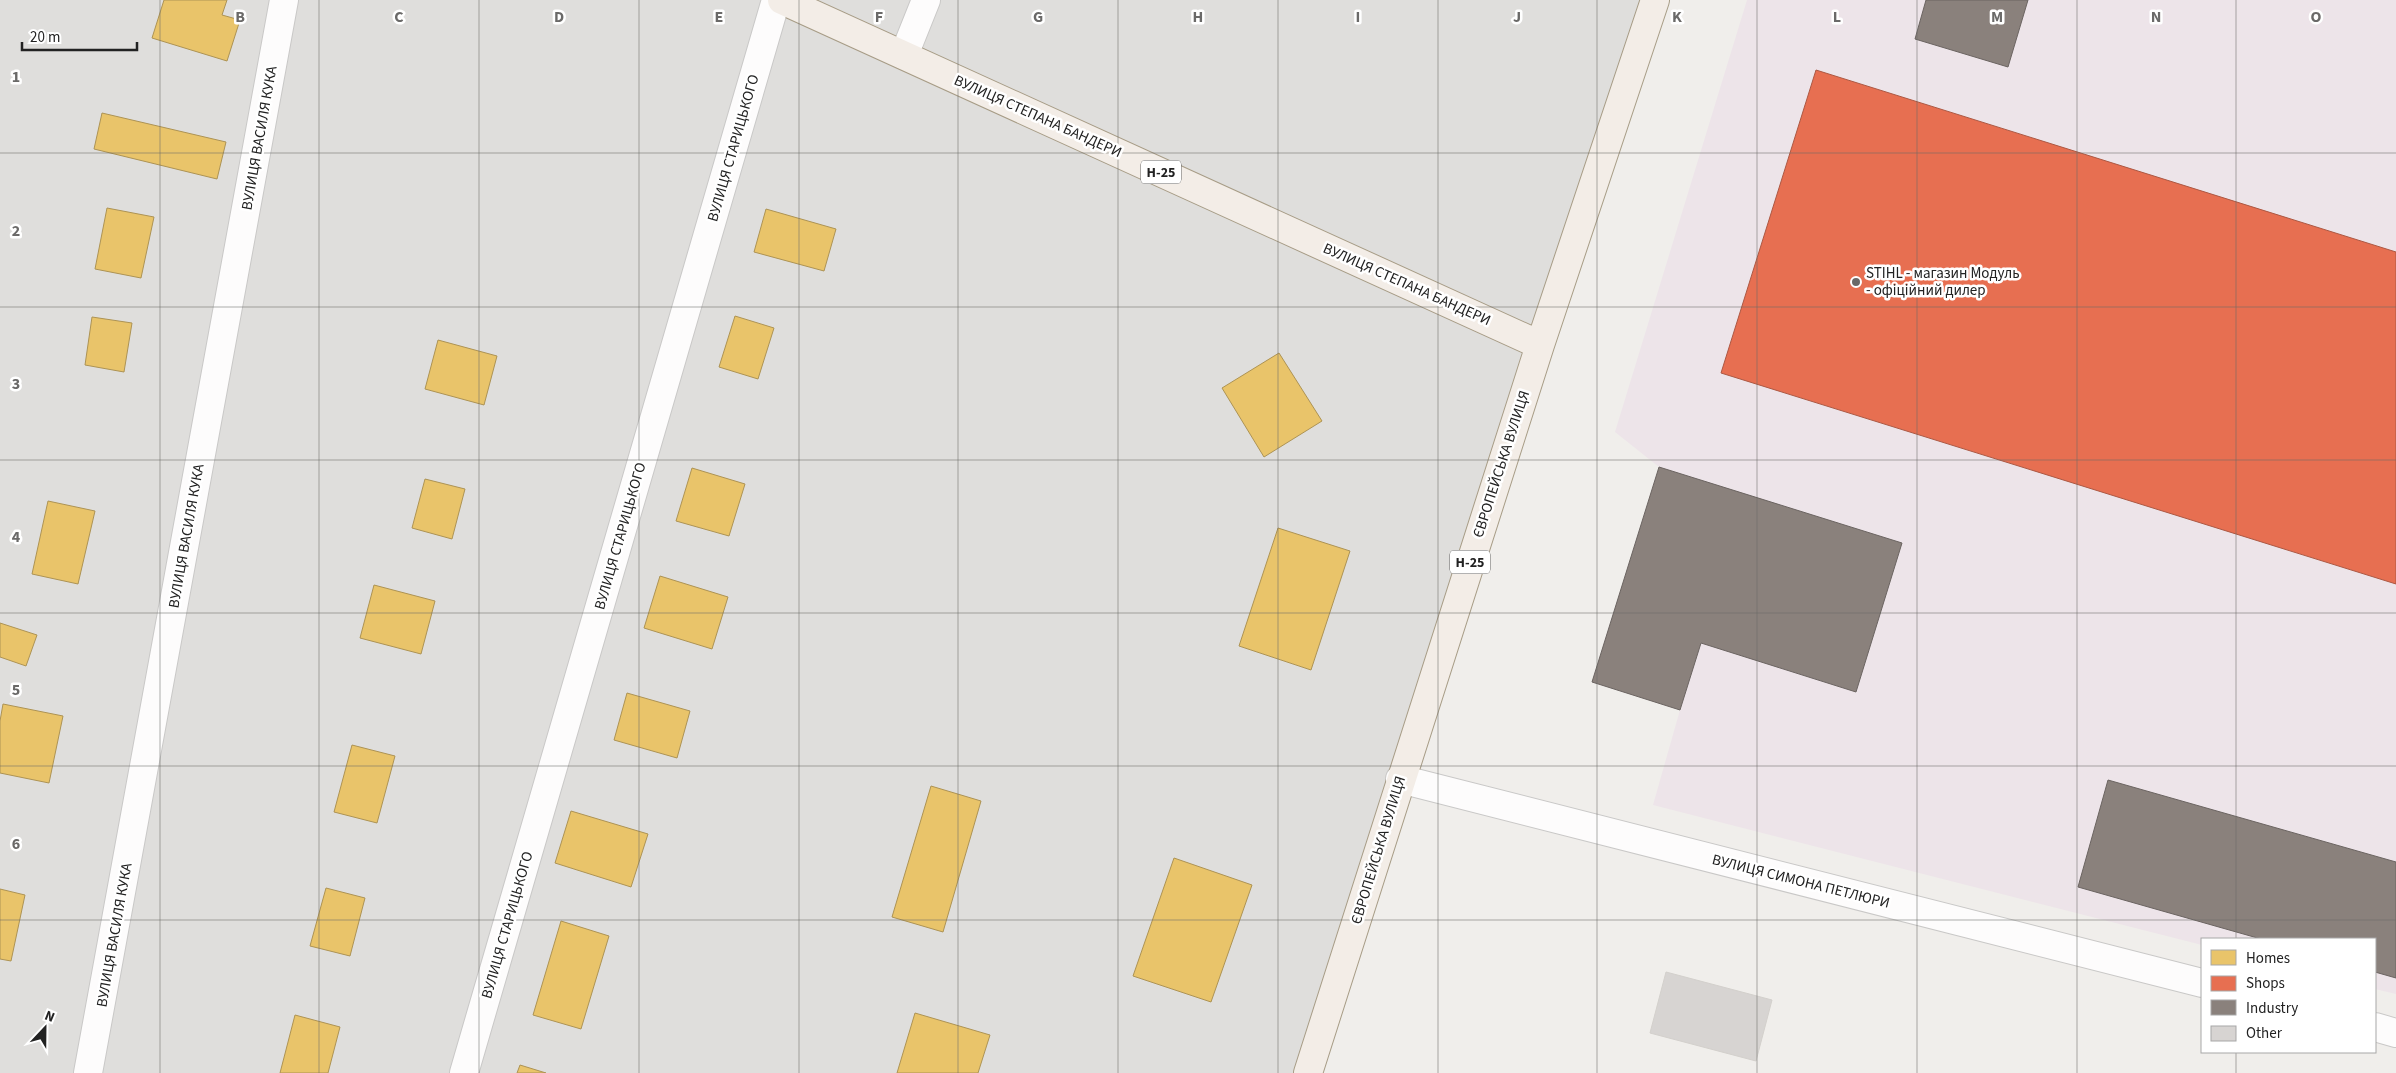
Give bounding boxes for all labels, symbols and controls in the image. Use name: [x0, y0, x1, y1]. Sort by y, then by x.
text: B: [235, 6, 245, 28]
text: C: [394, 6, 404, 28]
text: D: [554, 6, 564, 28]
text: E: [715, 6, 723, 28]
text: F: [875, 6, 883, 28]
text: G: [1033, 6, 1043, 28]
text: H: [1193, 6, 1203, 28]
text: I: [1356, 6, 1360, 28]
text: J: [1513, 6, 1521, 28]
text: K: [1672, 6, 1682, 28]
text: L: [1833, 6, 1841, 28]
text: M: [1991, 6, 2003, 28]
text: N: [2151, 6, 2161, 28]
text: O: [2311, 6, 2322, 28]
scale bar: [22, 20, 138, 52]
text: 20 m: [30, 27, 60, 48]
street label: ВУЛИЦЯ ВАСИЛЯ КУКА: [236, 64, 283, 212]
text: 1: [12, 66, 20, 88]
street label: ВУЛИЦЯ СТЕПАНА БАНДЕРИ: [951, 70, 1125, 163]
street label: ВУЛИЦЯ СТАРИЦЬКОГО: [702, 72, 765, 224]
road number: Н-25: [1141, 160, 1181, 183]
text: 2: [12, 220, 20, 242]
street label: ВУЛИЦЯ СТЕПАНА БАНДЕРИ: [1320, 238, 1494, 331]
place label: STIHL - магазин Модуль - офіційний дилер: [1866, 263, 2020, 301]
marker: STIHL - магазин Модуль - офіційний дилер: [1850, 276, 1862, 288]
text: 3: [12, 373, 20, 395]
street label: ЄВРОПЕЙСЬКА ВУЛИЦЯ: [1468, 388, 1535, 540]
street label: ВУЛИЦЯ СТАРИЦЬКОГО: [589, 460, 652, 612]
street label: ВУЛИЦЯ ВАСИЛЯ КУКА: [163, 462, 210, 610]
text: 4: [12, 526, 21, 548]
road number: Н-25: [1450, 550, 1490, 574]
text: 5: [12, 679, 20, 701]
street label: ЄВРОПЕЙСЬКА ВУЛИЦЯ: [1346, 774, 1411, 927]
text: 6: [12, 833, 20, 855]
street label: ВУЛИЦЯ СТАРИЦЬКОГО: [476, 849, 539, 1001]
street label: ВУЛИЦЯ СИМОНА ПЕТЛЮРИ: [1710, 849, 1892, 914]
street label: ВУЛИЦЯ ВАСИЛЯ КУКА: [91, 861, 138, 1009]
legend: [2201, 938, 2376, 1053]
text: Homes: [2246, 948, 2290, 969]
text: Shops: [2246, 973, 2285, 994]
text: Industry: [2246, 998, 2298, 1019]
north arrow: [20, 1003, 70, 1053]
text: N: [41, 1006, 58, 1028]
text: Other: [2246, 1023, 2283, 1044]

